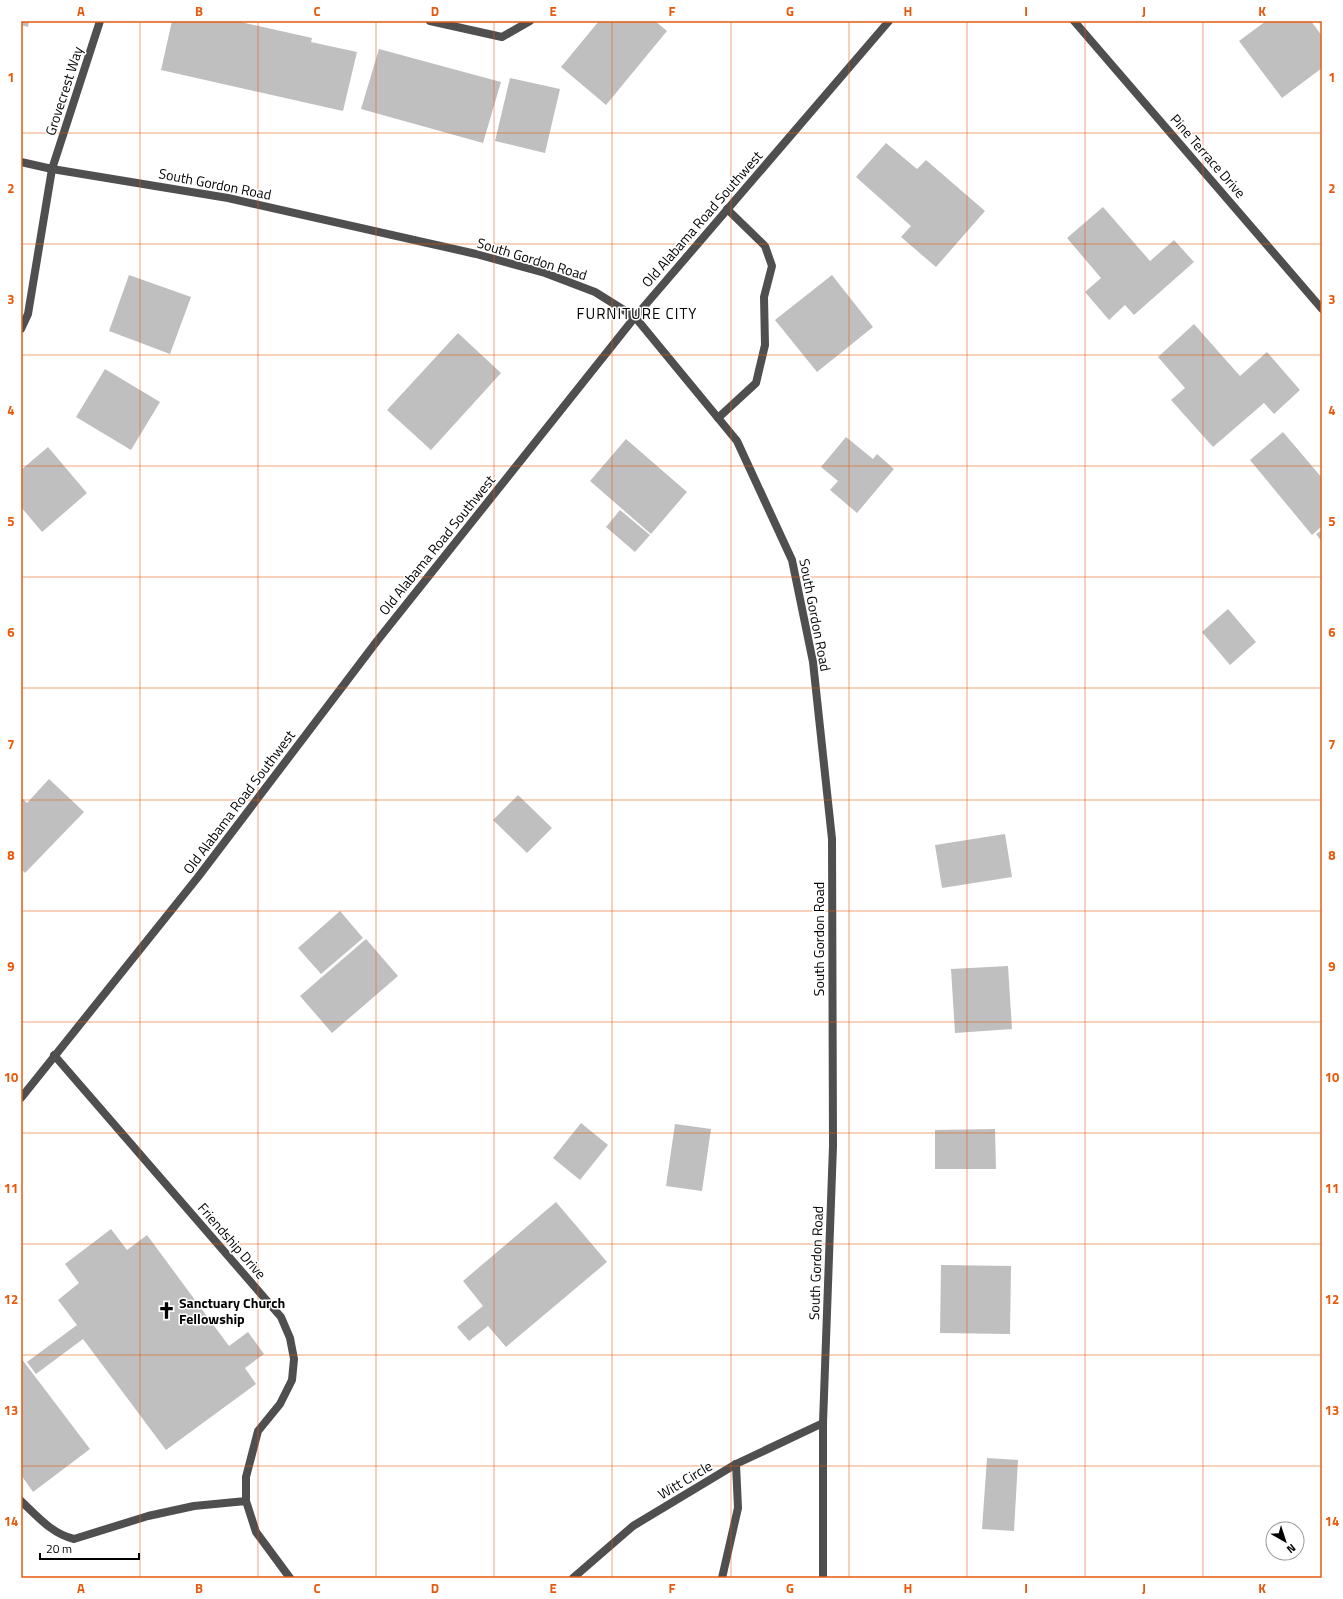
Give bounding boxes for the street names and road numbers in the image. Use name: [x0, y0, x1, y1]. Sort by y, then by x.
street label: Grovecrest Way: [39, 43, 88, 138]
street label: Pine Terrace Drive: [1166, 109, 1251, 202]
street label: Old Alabama Road Southwest: [636, 146, 767, 292]
street label: South Gordon Road: [157, 162, 273, 205]
street label: South Gordon Road: [474, 232, 590, 285]
street label: Old Alabama Road Southwest: [373, 470, 500, 619]
street label: South Gordon Road: [794, 557, 837, 673]
street label: Old Alabama Road Southwest: [178, 725, 300, 878]
street label: South Gordon Road: [808, 882, 829, 996]
street label: Friendship Drive: [193, 1198, 272, 1283]
street label: South Gordon Road: [803, 1205, 828, 1320]
street label: Witt Circle: [654, 1455, 716, 1504]

